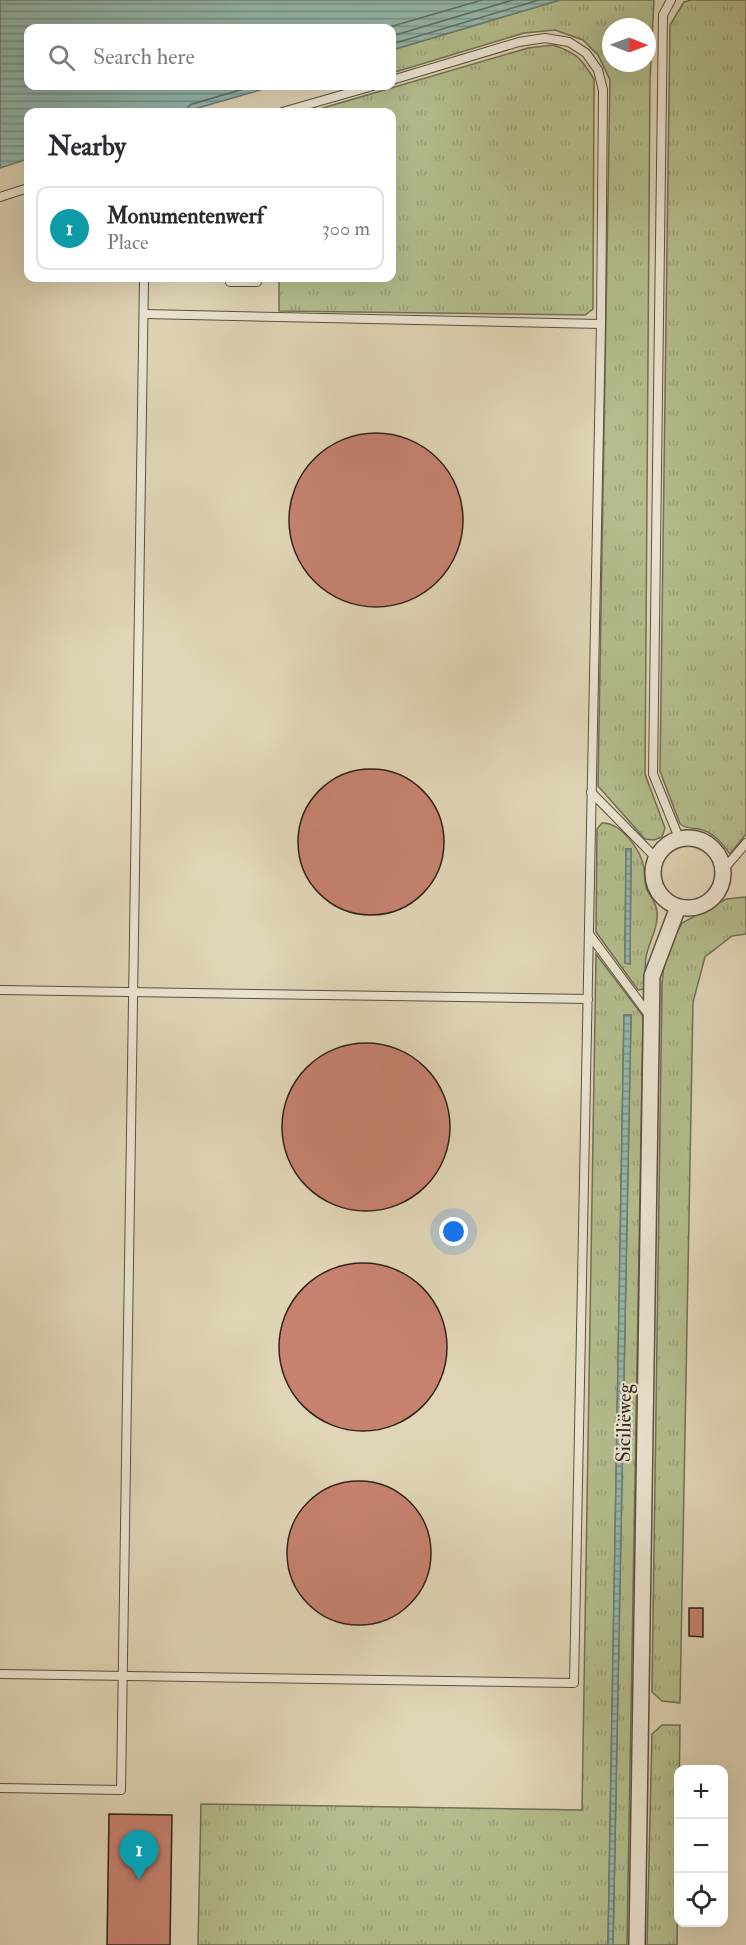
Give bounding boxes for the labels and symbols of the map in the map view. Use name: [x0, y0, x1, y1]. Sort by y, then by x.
north arrow: [602, 18, 656, 72]
your location: [439, 1217, 468, 1246]
street label: Siciliëweg: [611, 1382, 637, 1463]
pin: 1: [120, 1830, 158, 1880]

